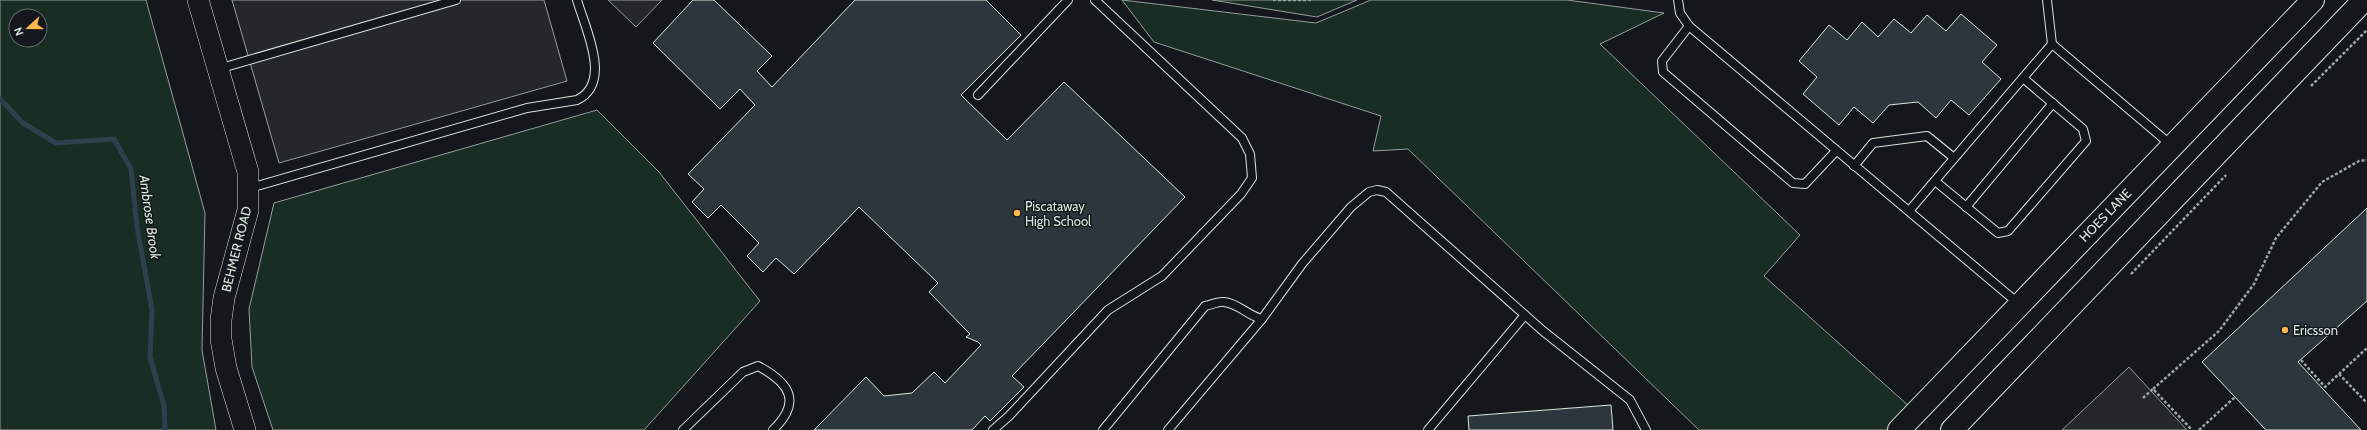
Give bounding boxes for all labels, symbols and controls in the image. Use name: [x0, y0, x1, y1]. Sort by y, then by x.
north arrow: [8, 8, 48, 48]
text: N: [11, 25, 27, 38]
water label: Ambrose Brook: [135, 173, 165, 261]
street label: HOES LANE: [2076, 185, 2134, 245]
place label: Piscataway High School: [1025, 198, 1091, 229]
street label: BEHMER ROAD: [218, 205, 254, 293]
marker: Piscataway High School: [1012, 208, 1022, 218]
place label: Ericsson: [2293, 322, 2338, 338]
marker: Ericsson: [2280, 325, 2290, 335]

